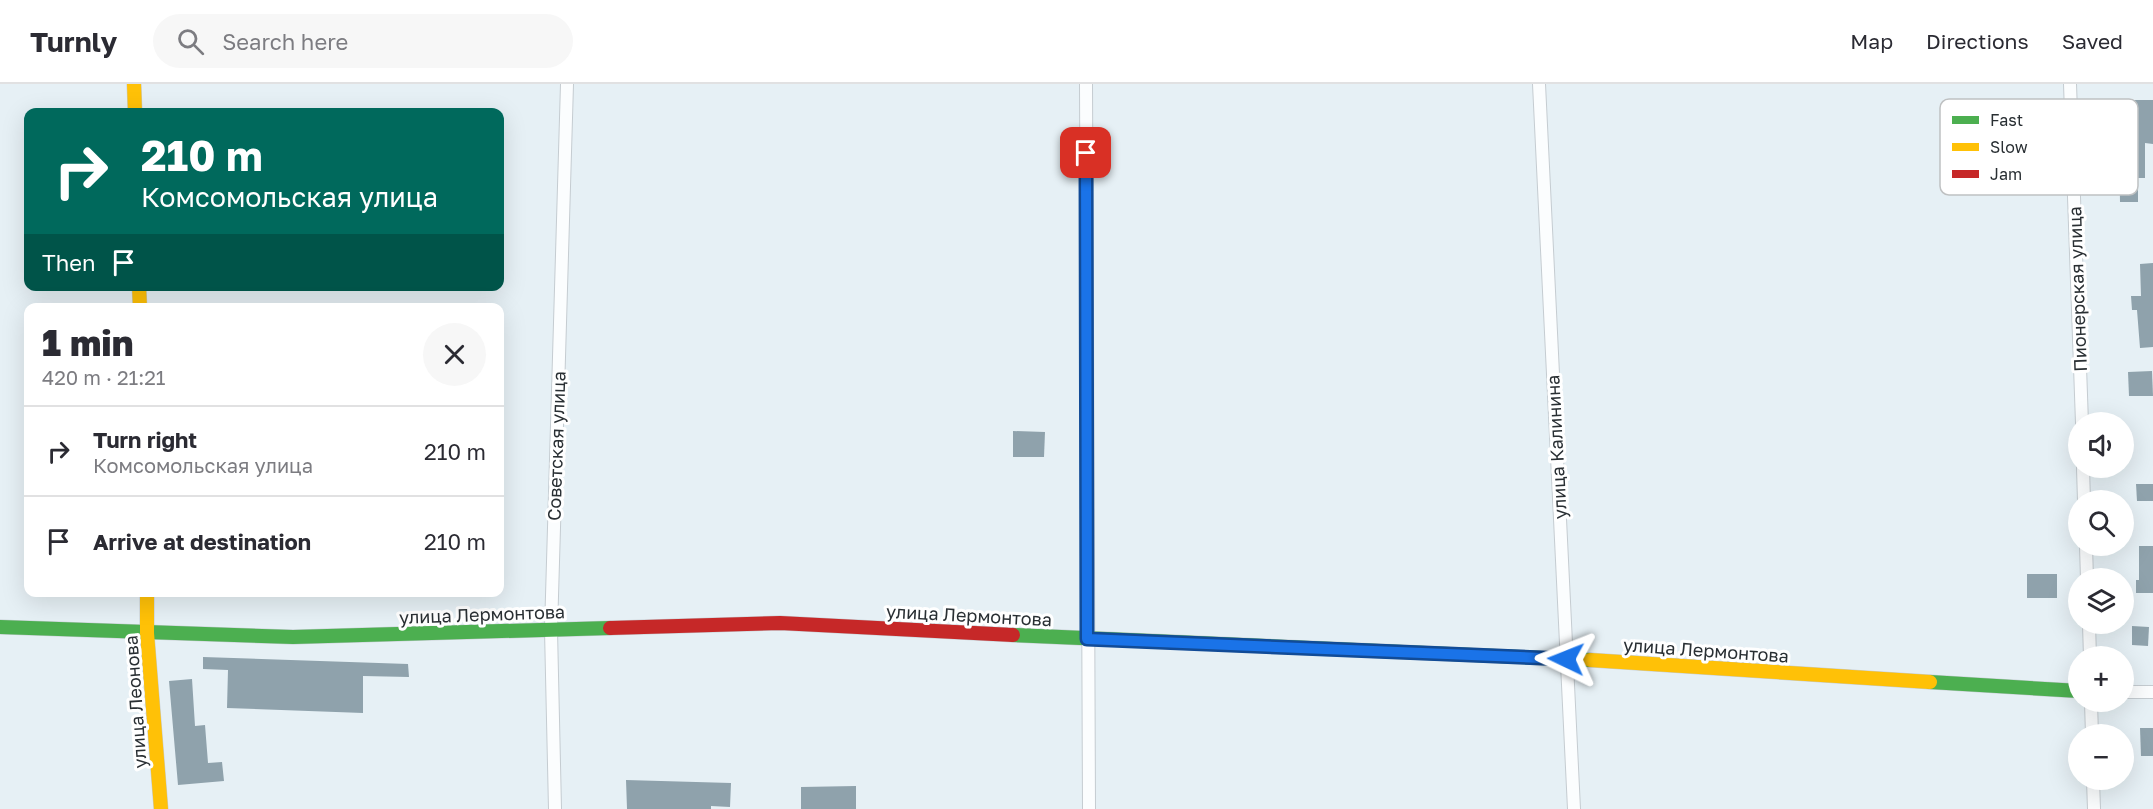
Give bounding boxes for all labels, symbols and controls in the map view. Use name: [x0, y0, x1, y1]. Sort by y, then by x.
search box: [153, 14, 573, 68]
text: Turnly: [30, 25, 117, 58]
icon: search: [174, 25, 207, 58]
text: Search here: [222, 28, 348, 55]
text: Map: [1850, 28, 1893, 54]
text: Directions: [1926, 28, 2029, 54]
text: Saved: [2062, 28, 2123, 54]
legend: [1940, 99, 2138, 195]
text: Fast: [1990, 110, 2023, 130]
pin: [1060, 127, 1111, 178]
text: 210 m: [141, 130, 263, 180]
icon: right: [42, 132, 120, 210]
icon: arrive: [1069, 136, 1102, 169]
text: Slow: [1990, 137, 2028, 157]
text: Jam: [1990, 164, 2022, 184]
text: Комсомольская улица: [141, 181, 438, 213]
street label: Пионерская улица: [2063, 206, 2091, 372]
icon: arrive: [107, 246, 140, 279]
text: Then: [42, 249, 95, 276]
text: 1 min: [42, 321, 133, 364]
button: close: [423, 323, 486, 386]
text: 420 m · 21:21: [42, 365, 166, 389]
street label: Советская улица: [542, 371, 570, 521]
street label: улица Калинина: [1541, 374, 1571, 520]
map controls: [2068, 412, 2134, 790]
button: sound: [2068, 412, 2134, 478]
text: Turn right: [93, 426, 197, 453]
icon: right: [42, 435, 75, 468]
text: 210 m: [424, 438, 486, 465]
text: Комсомольская улица: [93, 453, 313, 477]
button: search: [2068, 490, 2134, 556]
icon: arrive: [42, 525, 75, 558]
text: Arrive at destination: [93, 528, 311, 555]
text: 210 m: [424, 528, 486, 555]
button: layers: [2068, 568, 2134, 634]
street label: улица Лермонтова: [399, 600, 565, 628]
street label: улица Лермонтова: [885, 600, 1053, 630]
position arrow: [1534, 627, 1598, 691]
street label: улица Лермонтова: [1622, 633, 1790, 667]
street label: улица Леонова: [119, 635, 151, 769]
button: +: [2068, 646, 2134, 712]
button: −: [2068, 724, 2134, 790]

